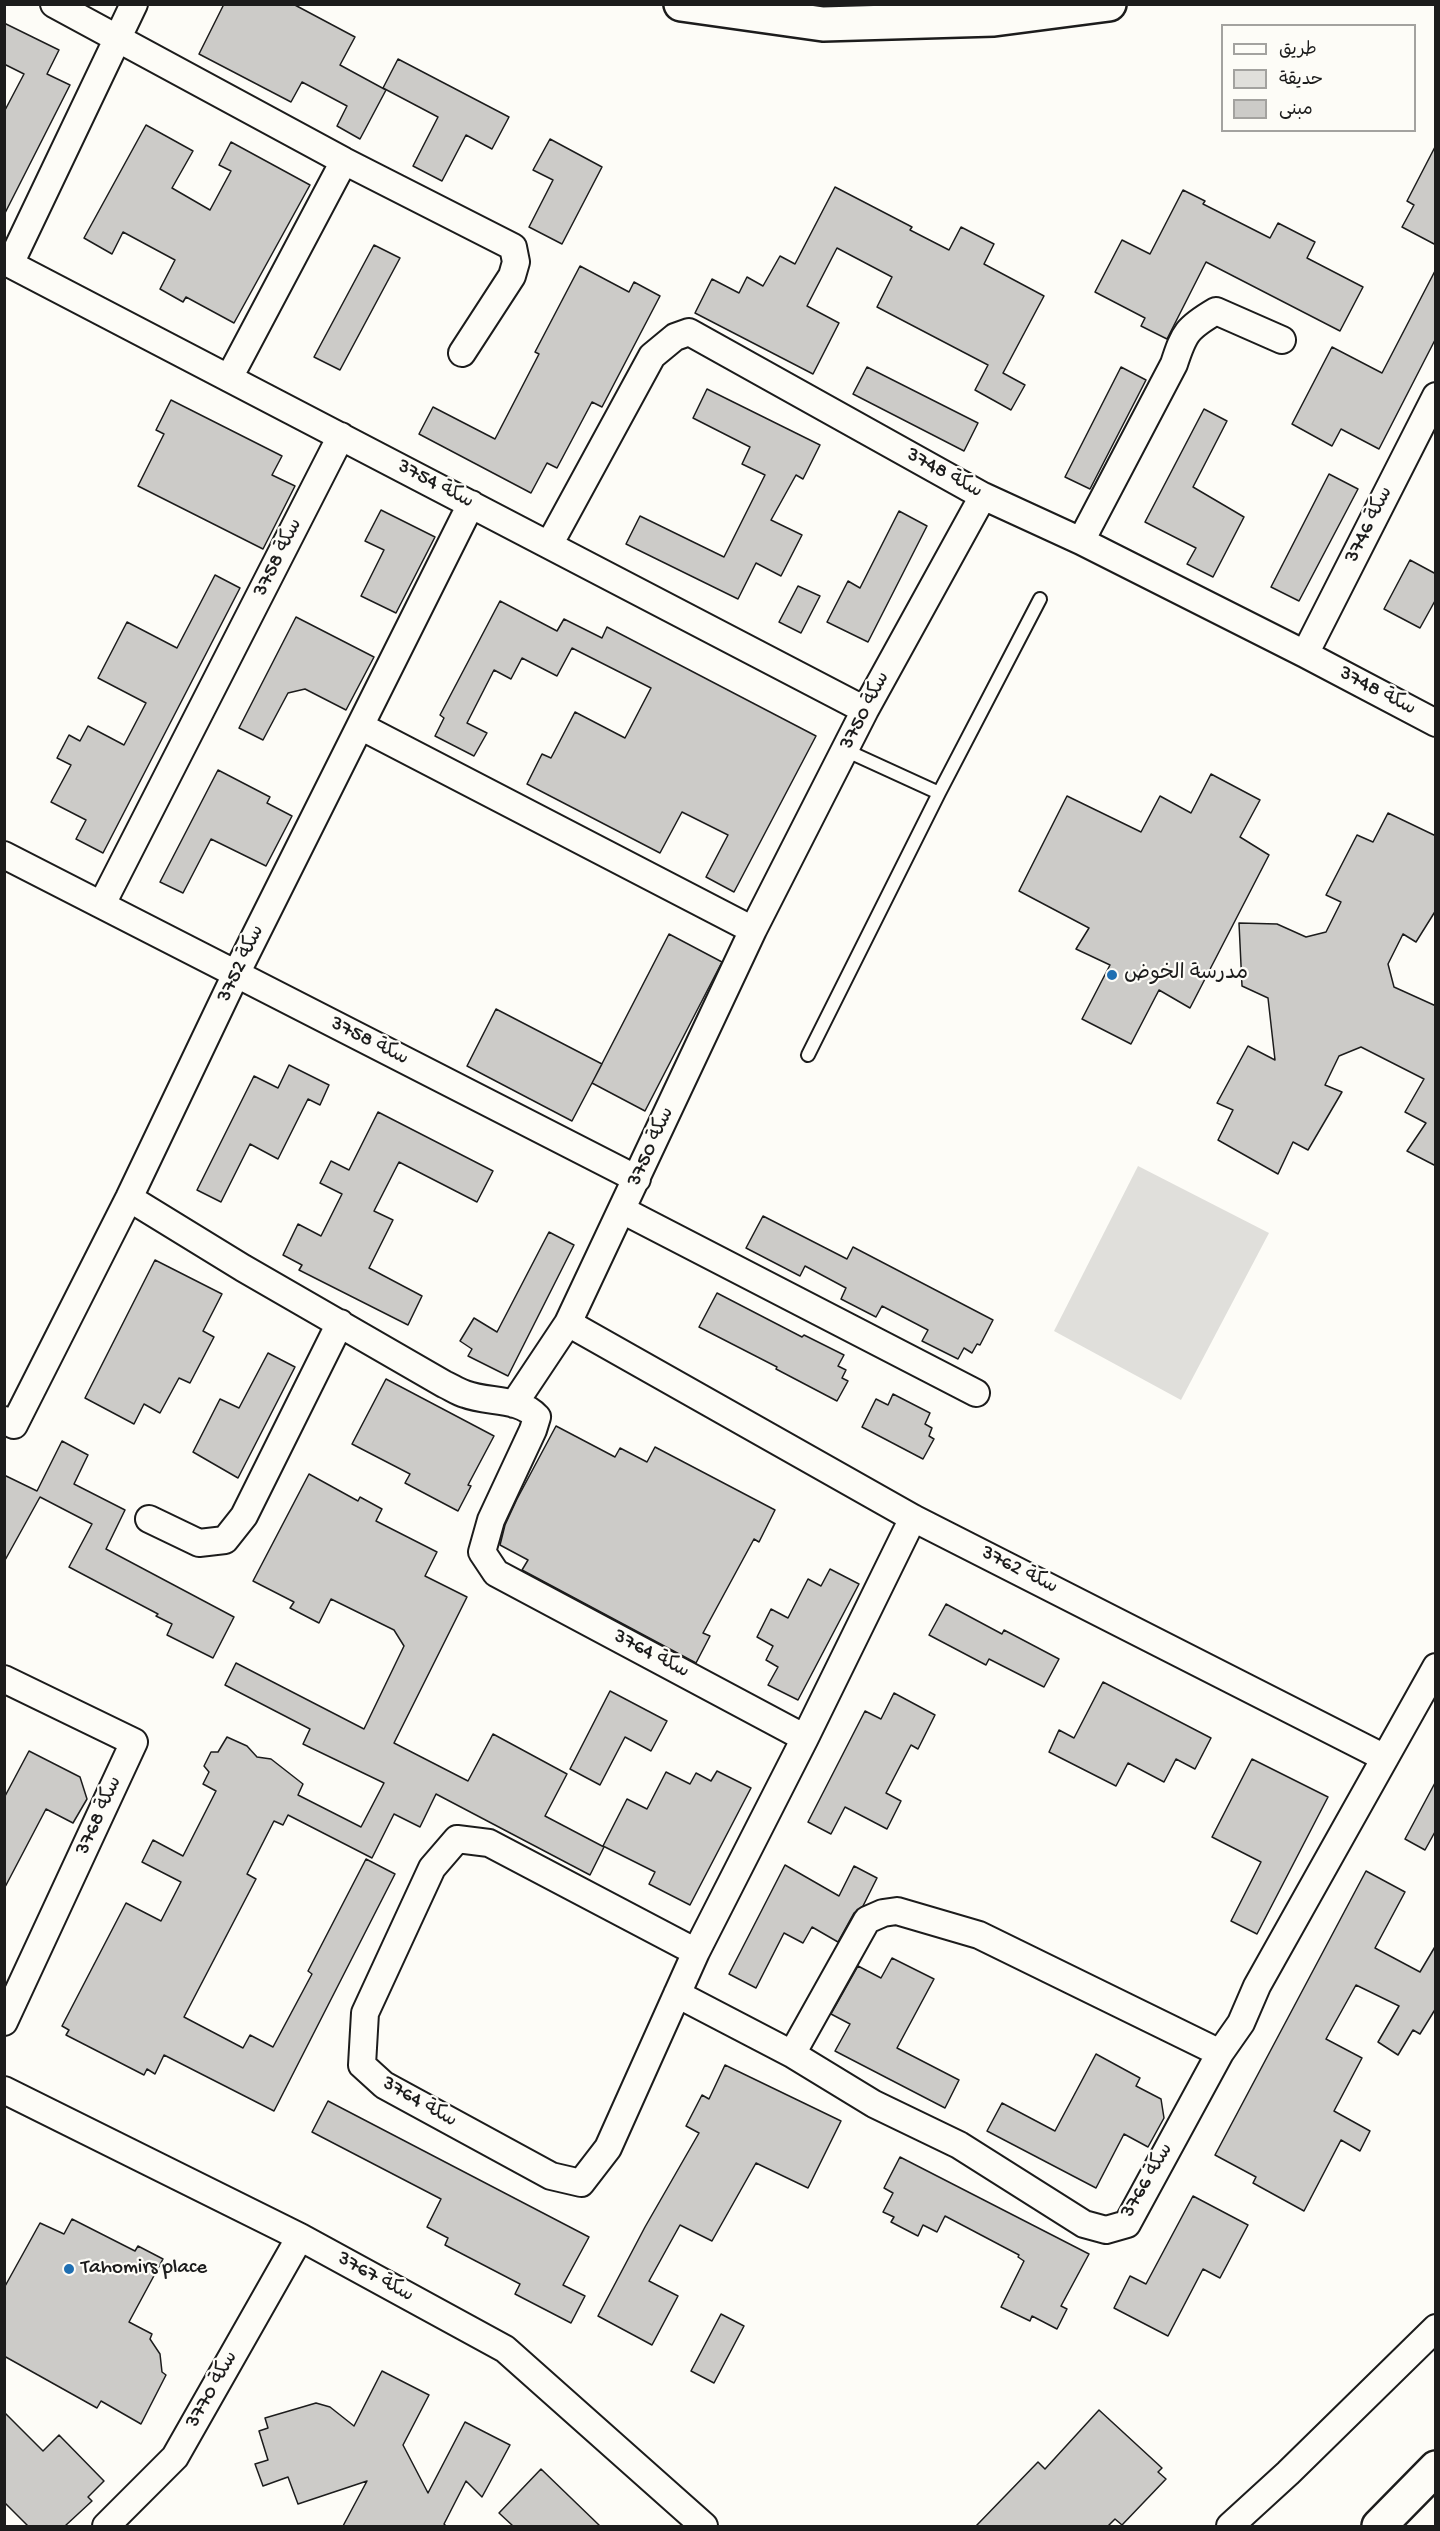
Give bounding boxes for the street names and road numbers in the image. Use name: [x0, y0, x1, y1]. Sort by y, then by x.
street label: سكة 3748: [901, 443, 987, 505]
street label: سكة 3754: [393, 454, 477, 516]
street label: سكة 3746: [1340, 483, 1400, 567]
street label: سكة 3758: [249, 515, 309, 601]
street label: سكة 3748: [1334, 661, 1420, 723]
street label: سكة 3750: [835, 668, 897, 754]
street label: سكة 3752: [212, 921, 272, 1007]
street label: سكة 3758: [326, 1012, 412, 1072]
street label: سكة 3750: [623, 1103, 681, 1191]
street label: سكة 3762: [976, 1541, 1062, 1601]
street label: سكة 3764: [609, 1625, 693, 1685]
street label: سكة 3768: [71, 1773, 129, 1859]
street label: سكة 3764: [377, 2071, 461, 2135]
street label: سكة 3766: [1116, 2139, 1180, 2223]
street label: سكة 3767: [332, 2247, 418, 2309]
street label: سكة 3770: [181, 2347, 245, 2433]

